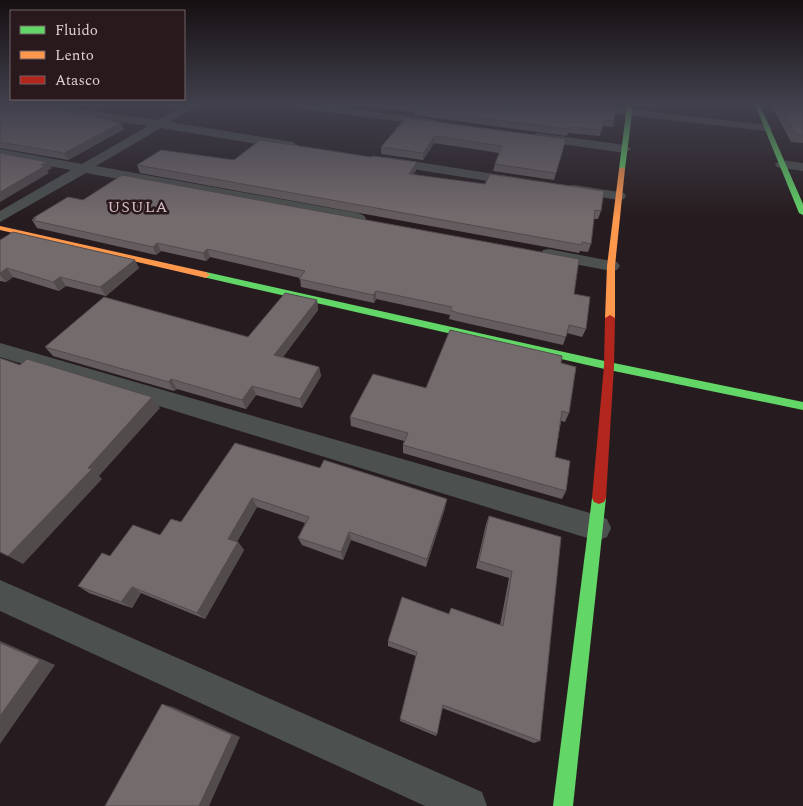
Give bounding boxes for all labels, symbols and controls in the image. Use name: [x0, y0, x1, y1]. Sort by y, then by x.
legend: [10, 10, 185, 100]
text: Fluido: [55, 19, 98, 42]
text: Lento: [55, 44, 94, 67]
text: Atasco: [55, 69, 100, 92]
district label: USULA: [107, 195, 169, 219]

